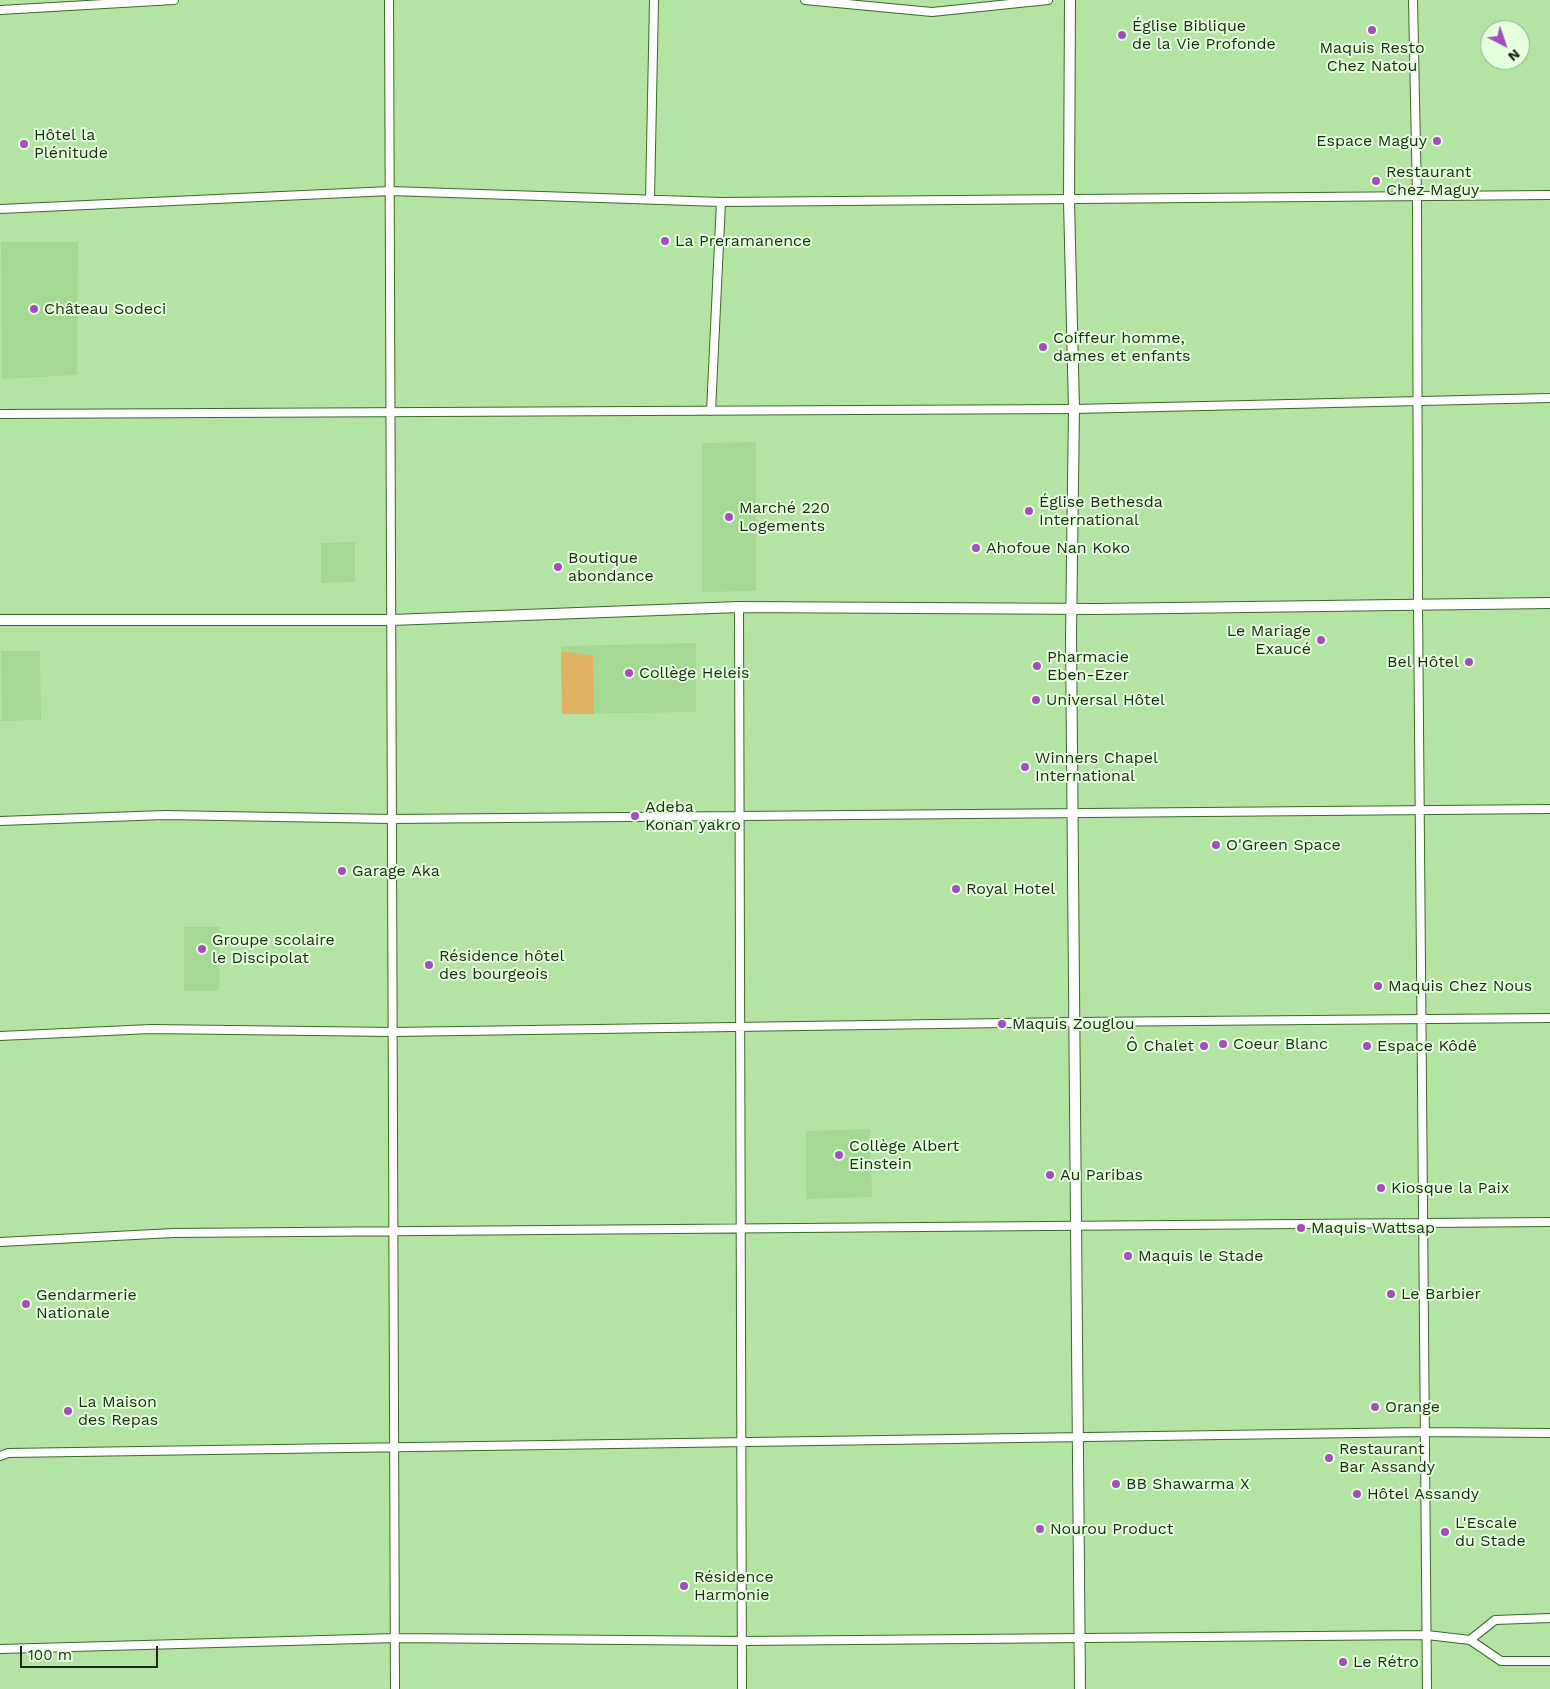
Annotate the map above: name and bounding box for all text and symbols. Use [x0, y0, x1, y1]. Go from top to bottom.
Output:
place label: Église Biblique de la Vie Profonde [1132, 16, 1276, 54]
north arrow [1480, 20, 1530, 70]
marker: Maquis Resto Chez Natou [1366, 24, 1378, 36]
marker: Église Biblique de la Vie Profonde [1116, 29, 1128, 41]
place label: Maquis Resto Chez Natou [1319, 38, 1425, 76]
text: N [1505, 46, 1523, 65]
place label: Hôtel la Plénitude [34, 125, 108, 163]
place label: Espace Maguy [1316, 131, 1427, 151]
marker: Espace Maguy [1431, 135, 1443, 147]
marker: Hôtel la Plénitude [18, 138, 30, 150]
place label: Restaurant Chez Maguy [1386, 162, 1479, 200]
marker: Restaurant Chez Maguy [1370, 175, 1382, 187]
place label: La Preramanence [675, 231, 811, 251]
marker: La Preramanence [659, 235, 671, 247]
place label: Château Sodeci [44, 299, 166, 319]
marker: Château Sodeci [28, 303, 40, 315]
place label: Coiffeur homme, dames et enfants [1053, 328, 1190, 366]
marker: Coiffeur homme, dames et enfants [1037, 341, 1049, 353]
place label: Église Bethesda International [1039, 492, 1163, 530]
place label: Marché 220 Logements [739, 498, 830, 536]
marker: Église Bethesda International [1023, 505, 1035, 517]
marker: Marché 220 Logements [723, 511, 735, 523]
place label: Ahofoue Nan Koko [986, 538, 1130, 558]
marker: Ahofoue Nan Koko [970, 542, 982, 554]
place label: Boutique abondance [568, 548, 654, 586]
marker: Boutique abondance [552, 561, 564, 573]
place label: Le Mariage Exaucé [1227, 621, 1311, 659]
marker: Le Mariage Exaucé [1315, 634, 1327, 646]
place label: Pharmacie Eben-Ezer [1047, 647, 1129, 685]
place label: Bel Hôtel [1387, 652, 1459, 672]
marker: Bel Hôtel [1463, 656, 1475, 668]
marker: Pharmacie Eben-Ezer [1031, 660, 1043, 672]
place label: Collège Heleis [639, 663, 749, 683]
marker: Collège Heleis [623, 667, 635, 679]
place label: Universal Hôtel [1046, 690, 1165, 710]
marker: Universal Hôtel [1030, 694, 1042, 706]
place label: Winners Chapel International [1035, 748, 1158, 786]
marker: Winners Chapel International [1019, 761, 1031, 773]
place label: Adeba Konan yakro [645, 797, 741, 835]
marker: Adeba Konan yakro [629, 810, 641, 822]
place label: O'Green Space [1226, 835, 1341, 855]
marker: O'Green Space [1210, 839, 1222, 851]
place label: Garage Aka [352, 861, 440, 881]
marker: Garage Aka [336, 865, 348, 877]
place label: Royal Hotel [966, 879, 1055, 899]
marker: Royal Hotel [950, 883, 962, 895]
place label: Groupe scolaire le Discipolat [212, 930, 335, 968]
marker: Groupe scolaire le Discipolat [196, 943, 208, 955]
place label: Résidence hôtel des bourgeois [439, 946, 564, 984]
marker: Résidence hôtel des bourgeois [423, 959, 435, 971]
place label: Maquis Chez Nous [1388, 976, 1532, 996]
marker: Maquis Chez Nous [1372, 980, 1384, 992]
place label: Maquis Zouglou [1012, 1014, 1135, 1034]
marker: Maquis Zouglou [996, 1018, 1008, 1030]
place label: Coeur Blanc [1233, 1034, 1328, 1054]
place label: Ô Chalet [1126, 1036, 1194, 1056]
place label: Espace Kôdê [1377, 1036, 1477, 1056]
marker: Coeur Blanc [1217, 1038, 1229, 1050]
marker: Ô Chalet [1198, 1040, 1210, 1052]
marker: Espace Kôdê [1361, 1040, 1373, 1052]
place label: Collège Albert Einstein [849, 1136, 959, 1174]
marker: Collège Albert Einstein [833, 1149, 845, 1161]
place label: Au Paribas [1060, 1165, 1143, 1185]
marker: Au Paribas [1044, 1169, 1056, 1181]
place label: Kiosque la Paix [1391, 1178, 1509, 1198]
marker: Kiosque la Paix [1375, 1182, 1387, 1194]
place label: Maquis Wattsap [1311, 1218, 1435, 1238]
marker: Maquis Wattsap [1295, 1222, 1307, 1234]
place label: Maquis le Stade [1138, 1246, 1264, 1266]
marker: Maquis le Stade [1122, 1250, 1134, 1262]
place label: Le Barbier [1401, 1284, 1481, 1304]
place label: Gendarmerie Nationale [36, 1285, 137, 1323]
marker: Le Barbier [1385, 1288, 1397, 1300]
marker: Gendarmerie Nationale [20, 1298, 32, 1310]
place label: La Maison des Repas [78, 1392, 158, 1430]
place label: Orange [1385, 1397, 1440, 1417]
marker: Orange [1369, 1401, 1381, 1413]
marker: La Maison des Repas [62, 1405, 74, 1417]
place label: Restaurant Bar Assandy [1339, 1439, 1435, 1477]
marker: Restaurant Bar Assandy [1323, 1452, 1335, 1464]
place label: BB Shawarma X [1126, 1474, 1250, 1494]
marker: BB Shawarma X [1110, 1478, 1122, 1490]
place label: Hôtel Assandy [1367, 1484, 1479, 1504]
marker: Hôtel Assandy [1351, 1488, 1363, 1500]
place label: L'Escale du Stade [1455, 1513, 1526, 1551]
place label: Nourou Product [1050, 1519, 1173, 1539]
marker: Nourou Product [1034, 1523, 1046, 1535]
marker: L'Escale du Stade [1439, 1526, 1451, 1538]
place label: Résidence Harmonie [694, 1567, 774, 1605]
marker: Résidence Harmonie [678, 1580, 690, 1592]
scale bar [22, 1636, 160, 1668]
text: 100 m [28, 1646, 72, 1664]
place label: Le Rétro [1353, 1652, 1419, 1672]
marker: Le Rétro [1337, 1656, 1349, 1668]

